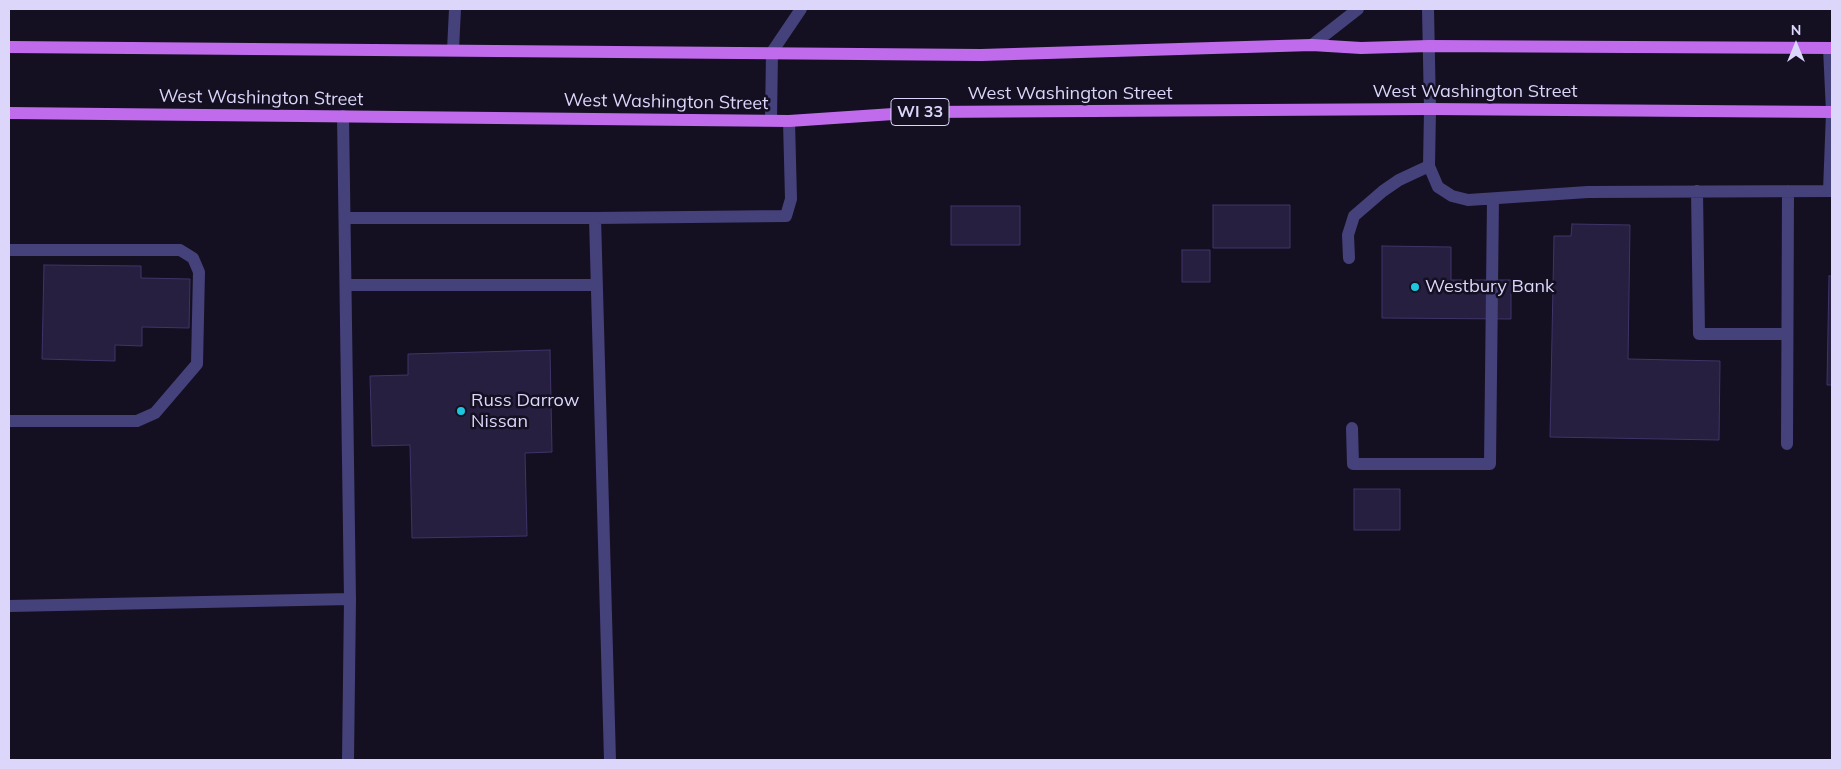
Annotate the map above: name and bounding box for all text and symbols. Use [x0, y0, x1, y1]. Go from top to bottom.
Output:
north arrow [1771, 20, 1821, 70]
text: N [1791, 21, 1801, 39]
street label: West Washington Street [1372, 81, 1578, 103]
street label: West Washington Street [967, 83, 1173, 105]
street label: West Washington Street [158, 85, 364, 111]
street label: West Washington Street [563, 89, 769, 115]
road number: WI 33 [891, 98, 949, 125]
place label: Westbury Bank [1425, 276, 1554, 298]
marker: Westbury Bank [1409, 281, 1421, 293]
place label: Russ Darrow Nissan [471, 390, 579, 432]
marker: Russ Darrow Nissan [455, 405, 467, 417]

